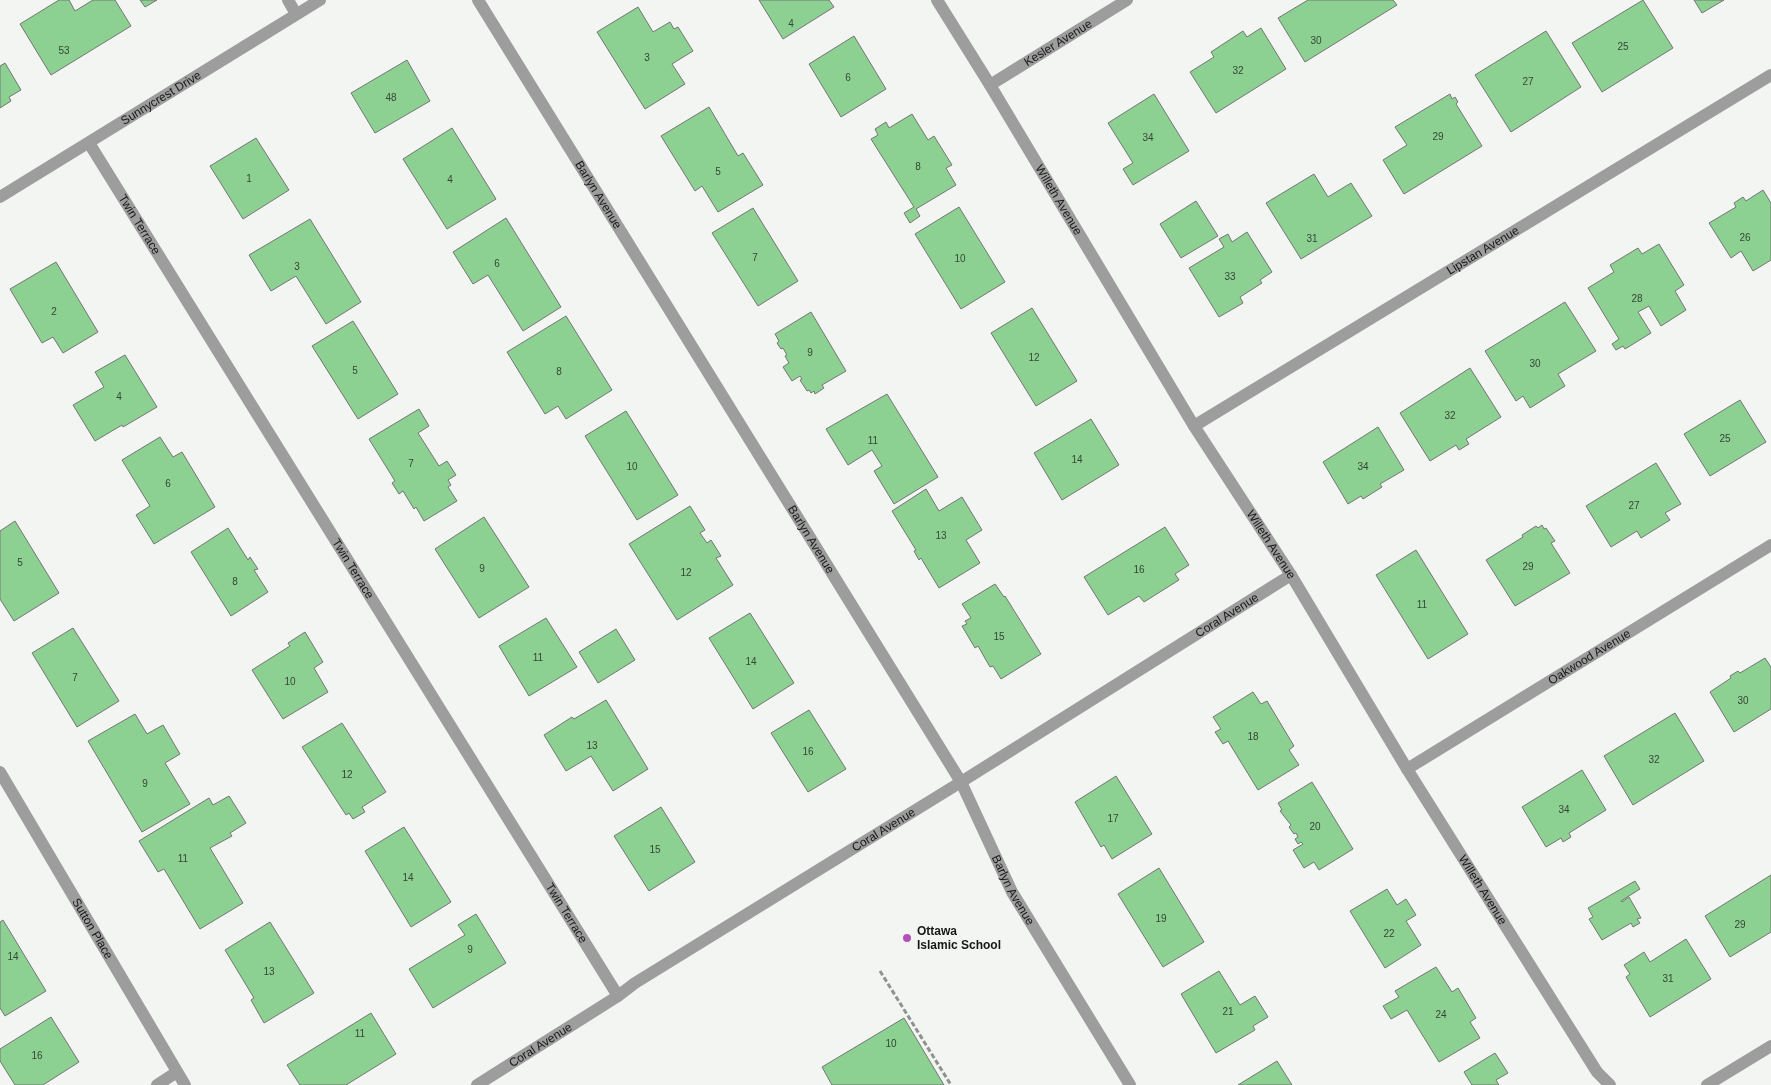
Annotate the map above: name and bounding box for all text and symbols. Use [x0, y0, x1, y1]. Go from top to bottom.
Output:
street label: Kesler Avenue [1021, 16, 1095, 69]
house number: 4 [788, 18, 794, 29]
house number: 30 [1310, 35, 1322, 46]
house number: 25 [1617, 41, 1629, 52]
house number: 53 [58, 45, 70, 56]
house number: 3 [644, 52, 650, 63]
house number: 32 [1232, 65, 1244, 76]
street label: Sunnycrest Drive [118, 68, 204, 128]
house number: 6 [845, 72, 851, 83]
house number: 27 [1522, 76, 1534, 87]
house number: 48 [385, 92, 397, 103]
house number: 29 [1432, 131, 1444, 142]
house number: 34 [1142, 132, 1154, 143]
street label: Barlyn Avenue [572, 158, 625, 232]
house number: 8 [915, 161, 921, 172]
street label: Willeth Avenue [1032, 162, 1085, 238]
house number: 5 [715, 166, 721, 177]
house number: 1 [246, 173, 252, 184]
house number: 4 [447, 174, 453, 185]
street label: Twin Terrace [116, 192, 164, 257]
street label: Lipstan Avenue [1444, 223, 1522, 278]
house number: 26 [1739, 232, 1751, 243]
house number: 31 [1306, 233, 1318, 244]
house number: 7 [752, 252, 758, 263]
house number: 10 [954, 253, 966, 264]
house number: 6 [494, 258, 500, 269]
house number: 3 [294, 261, 300, 272]
house number: 33 [1224, 271, 1236, 282]
house number: 28 [1631, 293, 1643, 304]
house number: 2 [51, 306, 57, 317]
house number: 9 [807, 347, 813, 358]
house number: 12 [1028, 352, 1040, 363]
house number: 30 [1529, 358, 1541, 369]
house number: 5 [352, 365, 358, 376]
house number: 8 [556, 366, 562, 377]
house number: 4 [116, 391, 122, 402]
house number: 32 [1444, 410, 1456, 421]
house number: 25 [1719, 433, 1731, 444]
house number: 11 [868, 435, 879, 446]
house number: 14 [1071, 454, 1083, 465]
house number: 7 [408, 458, 414, 469]
house number: 10 [626, 461, 638, 472]
house number: 34 [1357, 461, 1369, 472]
house number: 6 [165, 478, 171, 489]
house number: 27 [1628, 500, 1640, 511]
street label: Barlyn Avenue [785, 503, 838, 576]
street label: Willeth Avenue [1244, 508, 1299, 582]
house number: 13 [935, 530, 947, 541]
street label: Twin Terrace [329, 536, 377, 602]
house number: 5 [17, 557, 23, 568]
house number: 29 [1522, 561, 1534, 572]
house number: 9 [479, 563, 485, 574]
house number: 16 [1133, 564, 1145, 575]
house number: 12 [680, 567, 692, 578]
house number: 8 [232, 576, 238, 587]
street label: Coral Avenue [1193, 590, 1261, 640]
house number: 11 [1417, 599, 1428, 610]
street label: Oakwood Avenue [1546, 626, 1633, 687]
house number: 15 [993, 631, 1005, 642]
house number: 11 [533, 652, 544, 663]
house number: 14 [745, 656, 757, 667]
house number: 7 [72, 672, 78, 683]
house number: 10 [284, 676, 296, 687]
house number: 30 [1737, 695, 1749, 706]
house number: 18 [1247, 731, 1259, 742]
house number: 13 [586, 740, 598, 751]
house number: 16 [802, 746, 814, 757]
house number: 32 [1648, 754, 1660, 765]
house number: 12 [341, 769, 353, 780]
house number: 9 [142, 778, 148, 789]
house number: 34 [1558, 804, 1570, 815]
street label: Coral Avenue [849, 805, 918, 855]
house number: 17 [1107, 813, 1119, 824]
house number: 20 [1309, 821, 1321, 832]
house number: 15 [649, 844, 661, 855]
house number: 11 [178, 853, 189, 864]
street label: Barlyn Avenue [989, 853, 1038, 928]
street label: Willeth Avenue [1456, 853, 1510, 927]
house number: 14 [402, 872, 414, 883]
street label: Twin Terrace [543, 880, 591, 946]
street label: Sutton Place [69, 896, 116, 962]
house number: 19 [1155, 913, 1167, 924]
house number: 29 [1734, 919, 1746, 930]
place label: Ottawa Islamic School [917, 924, 1001, 952]
house number: 22 [1383, 928, 1395, 939]
marker: Ottawa Islamic School [901, 932, 913, 944]
house number: 9 [467, 944, 473, 955]
house number: 14 [7, 951, 19, 962]
house number: 13 [263, 966, 275, 977]
house number: 31 [1662, 973, 1674, 984]
house number: 21 [1222, 1006, 1234, 1017]
house number: 24 [1435, 1009, 1447, 1020]
street label: Coral Avenue [506, 1020, 575, 1070]
house number: 11 [355, 1028, 366, 1039]
house number: 10 [885, 1038, 897, 1049]
house number: 16 [31, 1050, 43, 1061]

